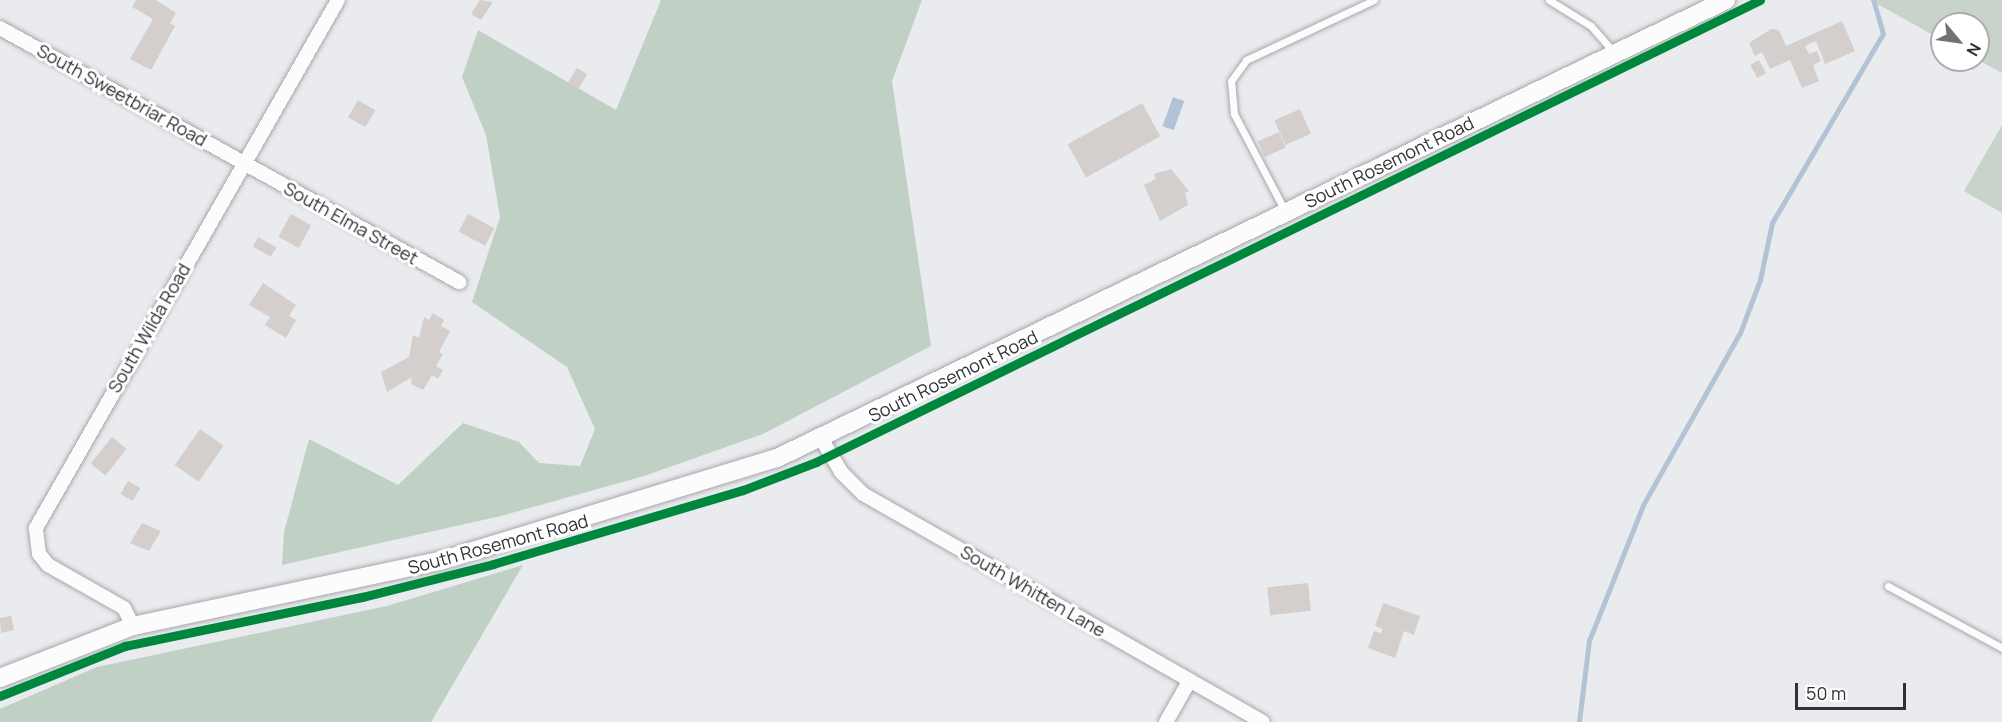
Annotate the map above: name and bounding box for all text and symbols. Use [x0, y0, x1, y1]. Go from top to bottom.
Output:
north arrow [1930, 12, 1990, 72]
street label: South Sweetbriar Road [33, 39, 211, 151]
text: N [1962, 39, 1986, 60]
street label: South Rosemont Road [1301, 112, 1477, 212]
street label: South Elma Street [280, 177, 422, 269]
street label: South Wilda Road [103, 259, 195, 397]
street label: South Rosemont Road [865, 326, 1041, 426]
street label: South Rosemont Road [406, 510, 590, 578]
street label: South Whitten Lane [957, 541, 1109, 641]
scale bar [1798, 671, 1909, 709]
text: 50 m [1806, 681, 1846, 705]

